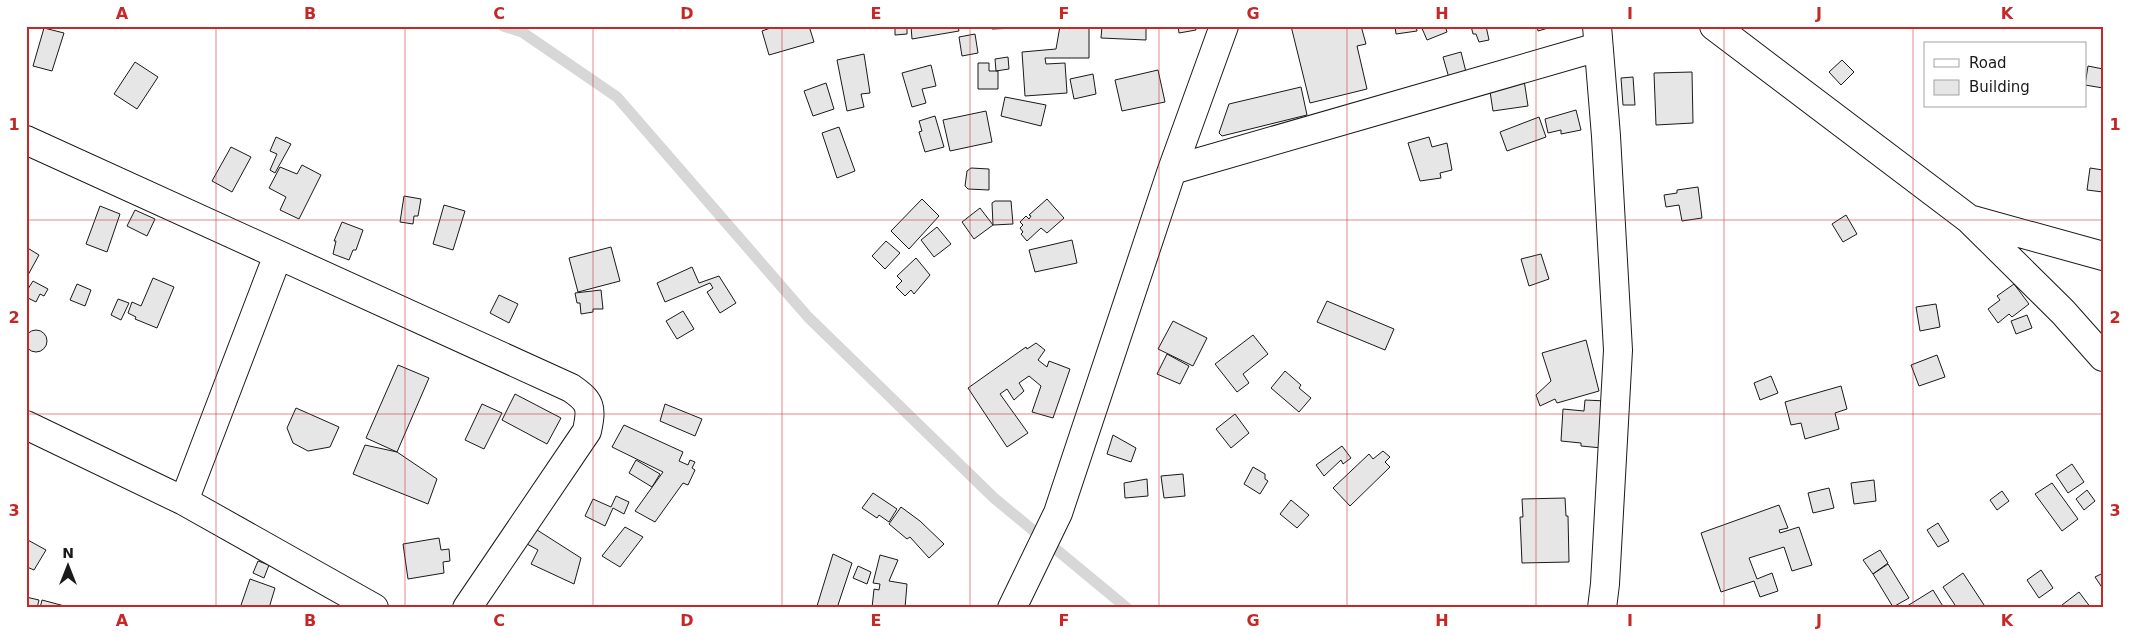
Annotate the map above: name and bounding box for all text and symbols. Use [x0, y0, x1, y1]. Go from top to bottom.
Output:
text: A [116, 4, 129, 23]
text: B [304, 4, 316, 23]
text: C [493, 4, 505, 23]
text: D [680, 4, 694, 23]
text: E [871, 4, 881, 23]
text: F [1059, 4, 1069, 23]
text: G [1246, 4, 1260, 23]
text: H [1435, 4, 1449, 23]
text: I [1627, 4, 1633, 23]
text: J [1815, 4, 1822, 23]
text: K [2001, 4, 2014, 23]
legend [1924, 42, 2086, 108]
text: Road [1969, 54, 2007, 72]
text: Building [1969, 78, 2030, 96]
text: 1 [8, 115, 20, 134]
text: 1 [2109, 115, 2121, 134]
text: 2 [8, 308, 20, 327]
text: 2 [2109, 308, 2121, 327]
text: 3 [8, 501, 20, 520]
text: 3 [2109, 501, 2121, 520]
north arrow [42, 542, 92, 592]
text: N [62, 545, 74, 561]
text: A [116, 611, 129, 630]
text: B [304, 611, 316, 630]
text: C [493, 611, 505, 630]
text: D [680, 611, 694, 630]
text: E [871, 611, 881, 630]
text: F [1059, 611, 1069, 630]
text: G [1246, 611, 1260, 630]
text: H [1435, 611, 1449, 630]
text: I [1627, 611, 1633, 630]
text: J [1815, 611, 1822, 630]
text: K [2001, 611, 2014, 630]

